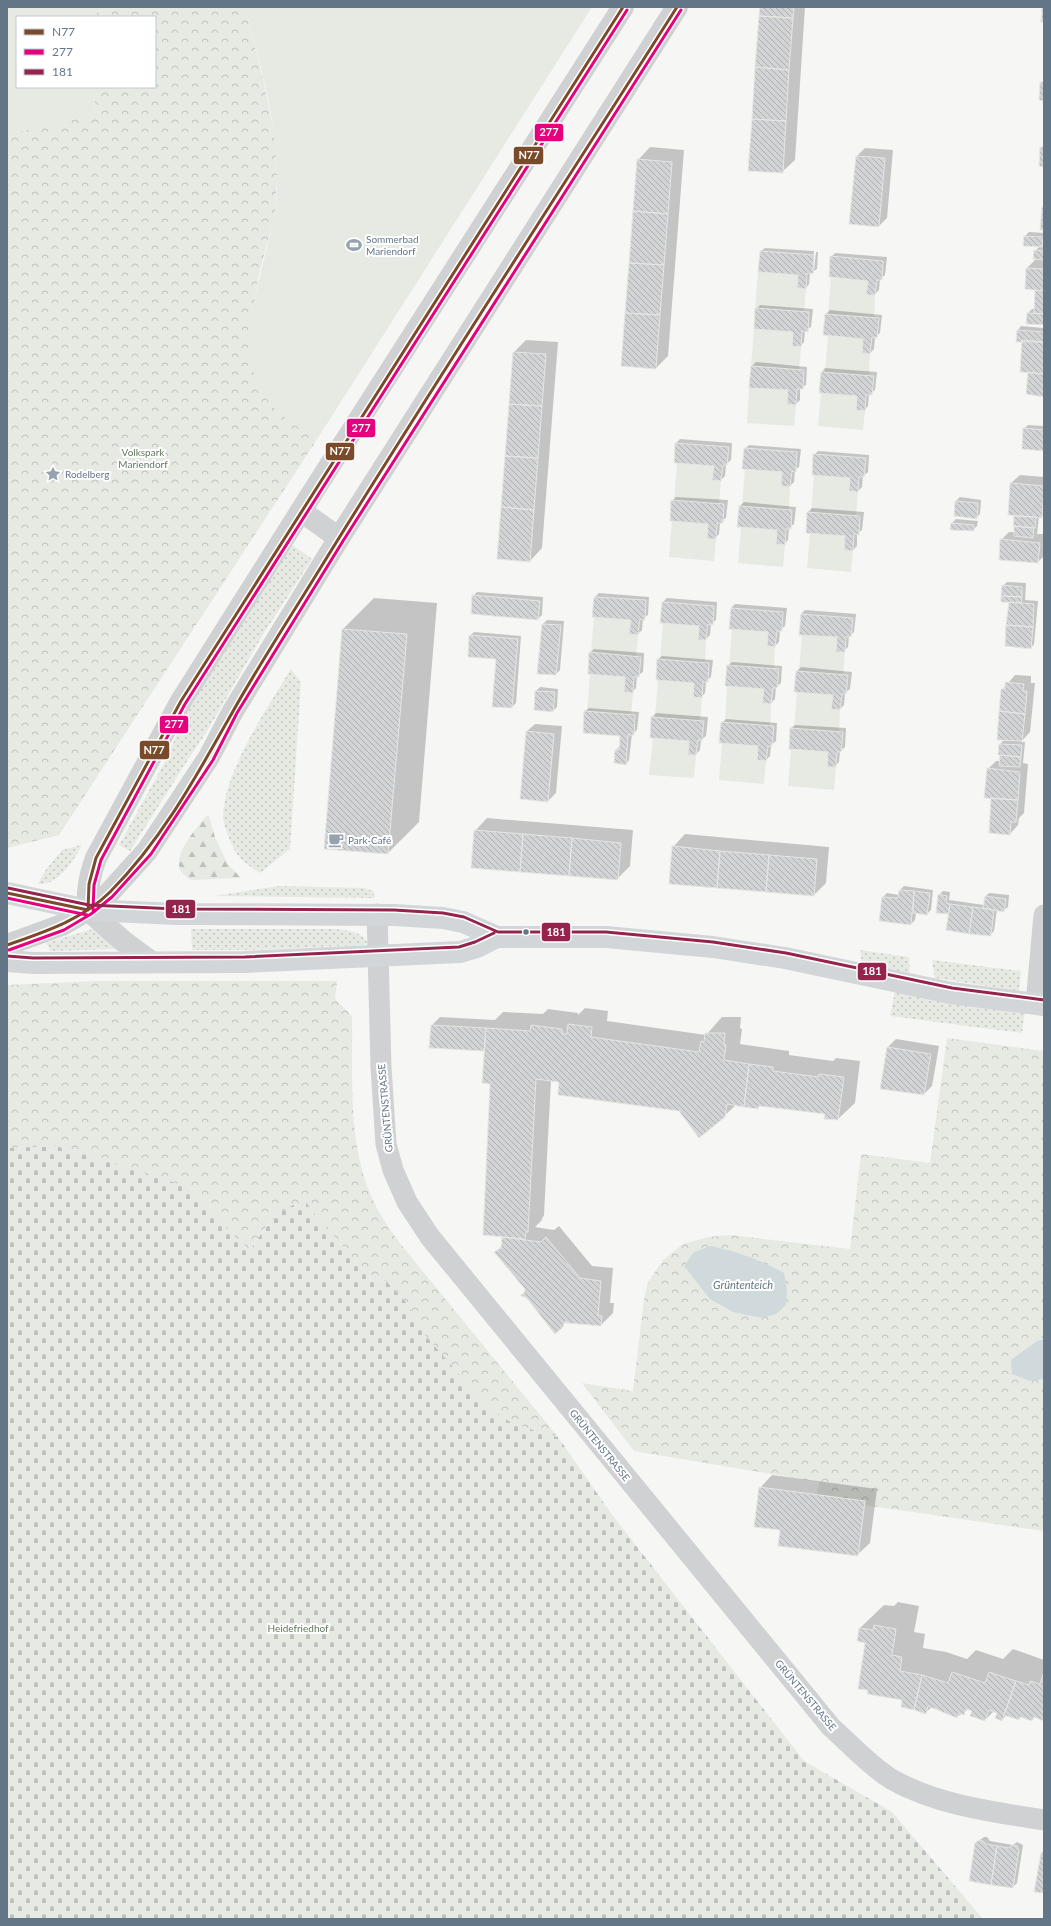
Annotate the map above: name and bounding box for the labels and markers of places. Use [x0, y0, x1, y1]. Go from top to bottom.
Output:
place label: Sommerbad Mariendorf [366, 233, 419, 257]
sports icon: Sommerbad Mariendorf [345, 236, 363, 254]
place icon: Rodelberg [44, 465, 62, 483]
place label: Rodelberg [65, 468, 109, 480]
cafe icon: Park-Café [327, 831, 345, 849]
place label: Park-Café [348, 834, 391, 846]
unlabelled marker [521, 927, 531, 937]

